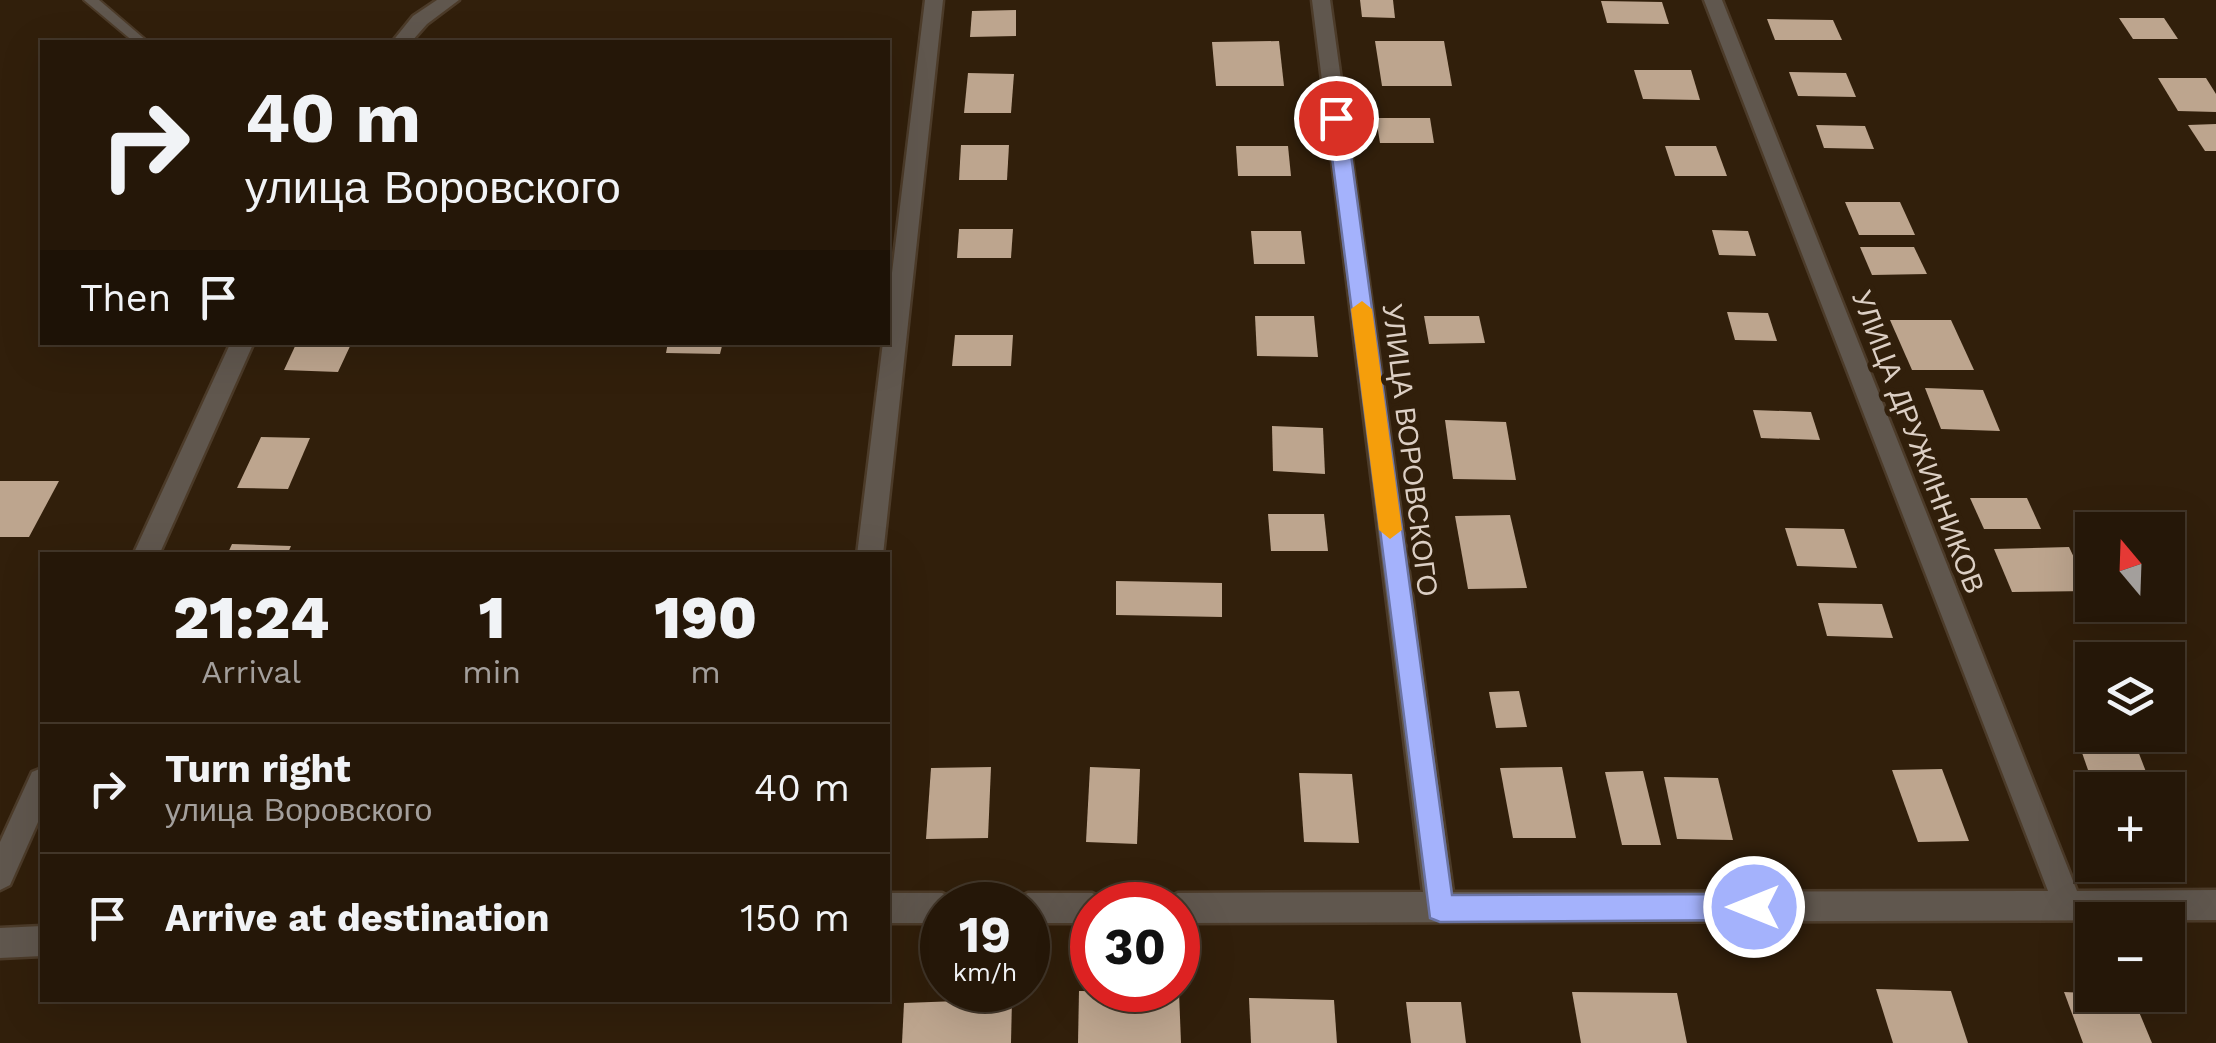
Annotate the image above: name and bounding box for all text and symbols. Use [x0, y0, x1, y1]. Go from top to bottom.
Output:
pin [1294, 76, 1379, 161]
text: 40 m [245, 77, 421, 159]
icon: right [80, 80, 210, 210]
icon: arrive [1309, 91, 1364, 146]
text: улица Воровского [245, 161, 621, 214]
icon: arrive [191, 270, 246, 325]
text: Then [80, 276, 171, 320]
street label: УЛИЦА ДРУЖИННИКОВ [1845, 286, 1991, 598]
street label: УЛИЦА ВОРОВСКОГО [1376, 302, 1444, 598]
north arrow [2075, 512, 2185, 622]
map controls [2075, 512, 2185, 1012]
text: 21:24 [173, 582, 329, 653]
text: 1 [478, 582, 505, 653]
text: 190 [654, 582, 757, 653]
button: layers [2075, 642, 2185, 752]
text: Arrival [201, 653, 301, 691]
text: min [462, 653, 521, 691]
text: m [690, 653, 721, 691]
text: Turn right [165, 747, 351, 791]
icon: right [80, 761, 135, 816]
text: 40 m [754, 766, 850, 810]
button: + [2075, 772, 2185, 882]
text: улица Воровского [165, 791, 432, 829]
position arrow [1702, 855, 1806, 959]
speed limit sign: 30 [1070, 882, 1200, 1012]
icon: arrive [80, 891, 135, 946]
text: Arrive at destination [165, 896, 550, 940]
text: 150 m [740, 896, 850, 940]
button: − [2075, 902, 2185, 1012]
text: 19 [959, 905, 1011, 964]
text: km/h [953, 958, 1017, 987]

